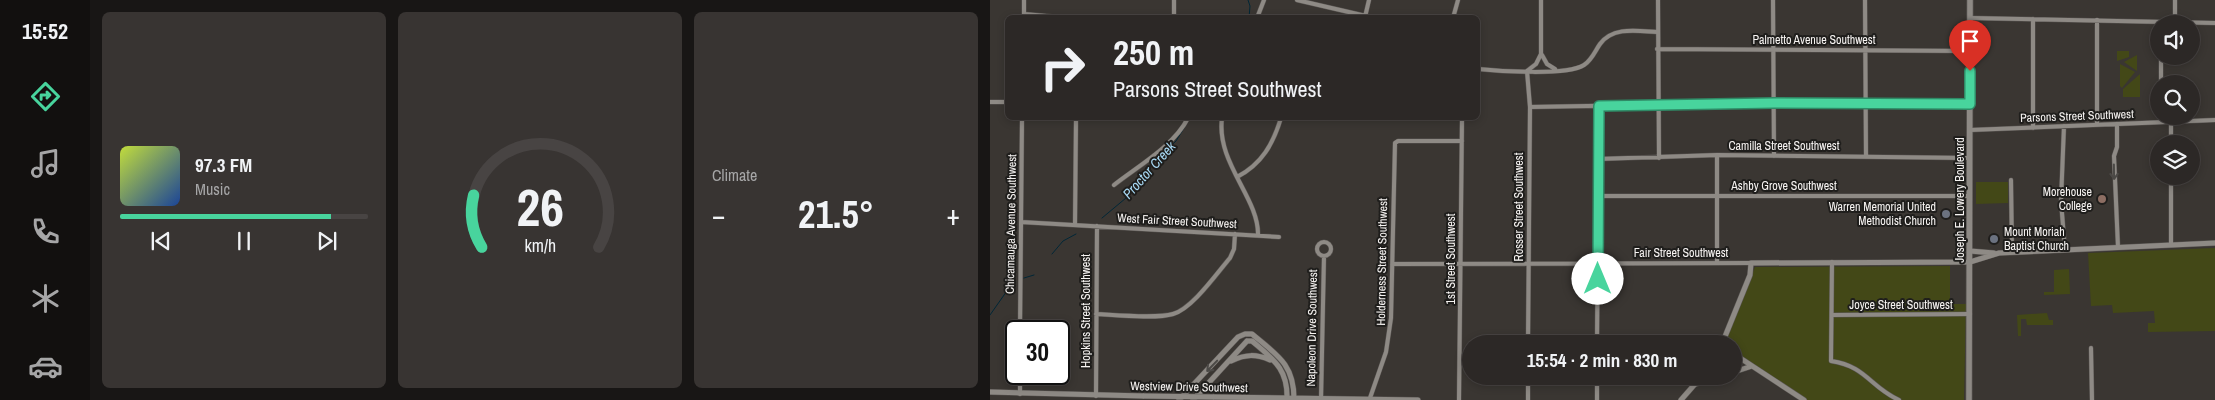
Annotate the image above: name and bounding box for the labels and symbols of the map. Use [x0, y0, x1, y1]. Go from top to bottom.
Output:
pin [1949, 20, 1991, 71]
street label: Palmetto Avenue Southwest [1753, 32, 1876, 48]
street label: Parsons Street Southwest [2020, 106, 2134, 126]
water label: Proctor Creek [1119, 137, 1180, 202]
street label: Joseph E. Lowery Boulevard [1952, 137, 1968, 263]
street label: Camilla Street Southwest [1728, 138, 1840, 154]
street label: Rosser Street Southwest [1511, 152, 1527, 261]
street label: Chicamauga Avenue Southwest [1002, 154, 1020, 294]
one-way arrow [2110, 164, 2119, 180]
street label: Ashby Grove Southwest [1730, 178, 1837, 194]
place label: Morehouse College [2043, 184, 2092, 214]
marker: Morehouse College [2096, 193, 2108, 205]
street label: Holderness Street Southwest [1373, 198, 1391, 326]
place label: Warren Memorial United Methodist Church [1829, 199, 1936, 229]
marker: Warren Memorial United Methodist Church [1940, 208, 1952, 220]
street label: West Fair Street Southwest [1117, 210, 1237, 232]
street label: 1st Street Southwest [1443, 213, 1459, 304]
place label: Mount Moriah Baptist Church [2004, 224, 2069, 254]
marker: Mount Moriah Baptist Church [1988, 233, 2000, 245]
street label: Fair Street Southwest [1634, 245, 1729, 261]
position arrow [1571, 252, 1623, 304]
street label: Hopkins Street Southwest [1078, 254, 1094, 368]
street label: Napoleon Drive Southwest [1303, 269, 1321, 387]
street label: Joyce Street Southwest [1849, 297, 1953, 313]
speed limit sign: 30 [1005, 320, 1070, 385]
one-way arrow [1206, 359, 1218, 371]
street label: Westview Drive Southwest [1130, 378, 1248, 396]

